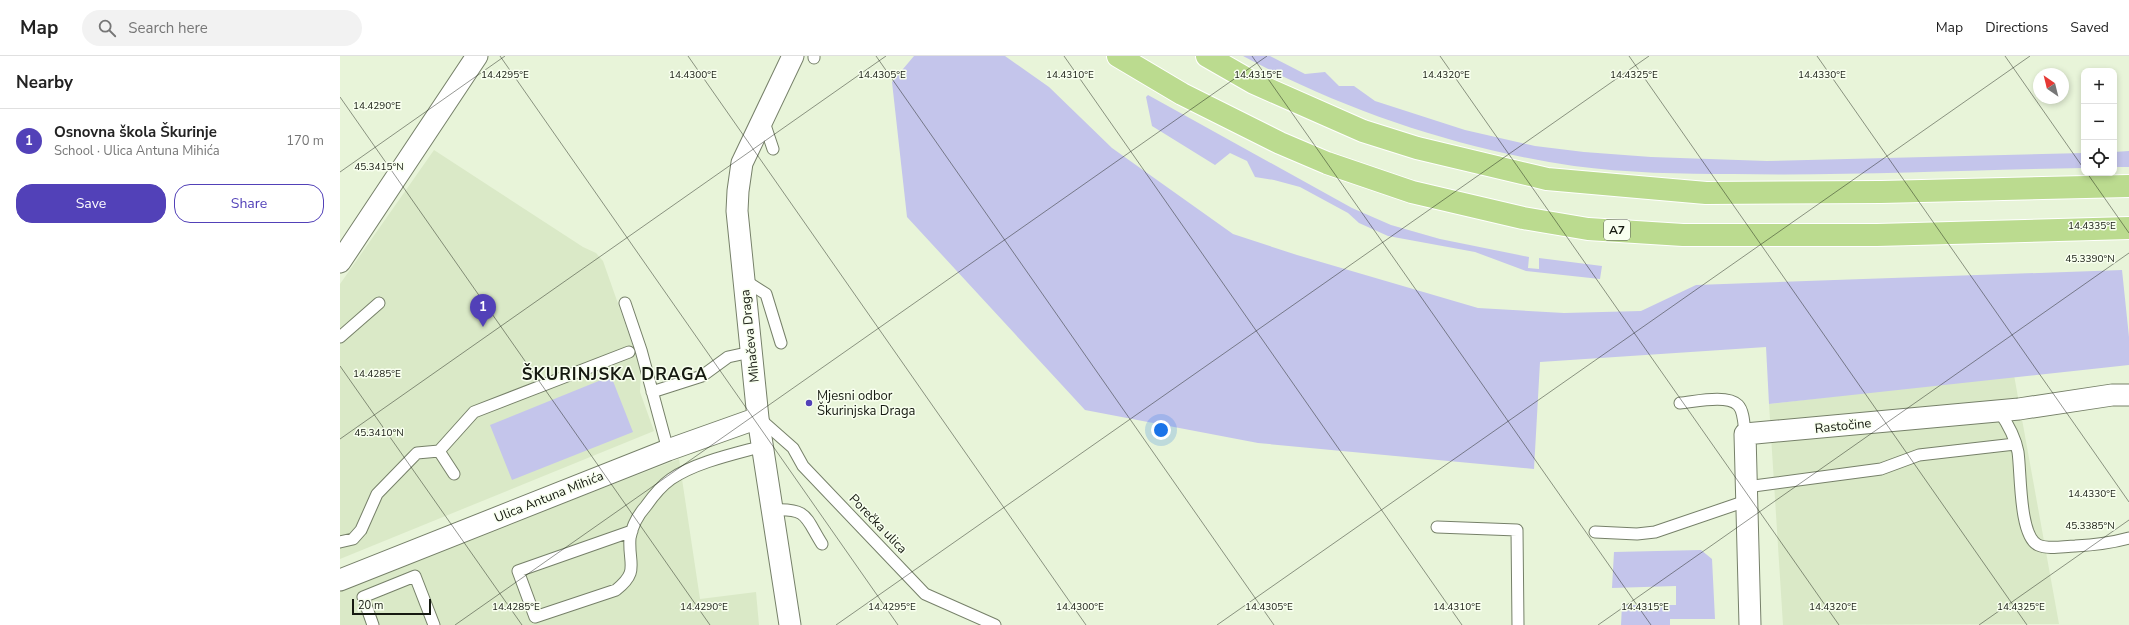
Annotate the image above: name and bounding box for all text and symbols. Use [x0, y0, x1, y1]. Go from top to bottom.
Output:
search box [82, 10, 362, 46]
text: Map [20, 15, 58, 41]
icon: search [96, 17, 118, 39]
text: Search here [128, 18, 208, 38]
text: Map [1936, 18, 1963, 37]
text: Directions [1985, 18, 2048, 37]
text: Saved [2070, 18, 2109, 37]
text: 14.4295°E [481, 68, 529, 82]
text: 14.4300°E [669, 68, 717, 82]
text: 14.4305°E [858, 68, 906, 82]
text: 14.4310°E [1046, 68, 1094, 82]
text: 14.4315°E [1234, 68, 1282, 82]
text: 14.4320°E [1422, 68, 1470, 82]
text: 14.4325°E [1610, 68, 1658, 82]
text: 14.4330°E [1798, 68, 1846, 82]
north arrow [2033, 68, 2069, 104]
map controls [2081, 68, 2117, 176]
button: + [2081, 68, 2117, 104]
text: Nearby [16, 71, 73, 94]
text: 14.4290°E [353, 99, 401, 113]
button: − [2081, 104, 2117, 140]
text: Osnovna škola Škurinje [54, 122, 217, 142]
text: 1 [25, 132, 33, 150]
text: 170 m [286, 132, 324, 150]
button: locate [2081, 140, 2117, 176]
text: School · Ulica Antuna Mihića [54, 142, 220, 160]
text: 45.3415°N [354, 160, 404, 174]
button: Save [16, 184, 166, 223]
button: Share [174, 184, 324, 223]
text: 14.4335°E [2068, 219, 2116, 233]
road number: A7 [1604, 220, 1630, 240]
text: 45.3390°N [2065, 252, 2115, 266]
street label: Mihačeva Draga [736, 289, 764, 383]
pin: 1 [470, 294, 496, 327]
district label: ŠKURINJSKA DRAGA [522, 363, 708, 386]
text: 14.4285°E [353, 367, 401, 381]
place label: Mjesni odbor Škurinjska Draga [817, 387, 915, 420]
marker: Mjesni odbor Škurinjska Draga [804, 398, 814, 408]
street label: Rastočine [1814, 414, 1872, 438]
your location [1151, 420, 1171, 440]
text: 45.3410°N [354, 426, 404, 440]
street label: Ulica Antuna Mihića [492, 467, 606, 527]
text: 14.4330°E [2068, 487, 2116, 501]
street label: Porečka ulica [845, 490, 911, 558]
text: 45.3385°N [2065, 519, 2115, 533]
scale bar [352, 597, 431, 616]
text: 20 m [358, 598, 383, 613]
text: 14.4285°E [492, 600, 540, 614]
text: 14.4290°E [680, 600, 728, 614]
text: 14.4295°E [868, 600, 916, 614]
text: 14.4300°E [1056, 600, 1104, 614]
text: 14.4305°E [1245, 600, 1293, 614]
text: 14.4310°E [1433, 600, 1481, 614]
text: 14.4315°E [1621, 600, 1669, 614]
text: 14.4320°E [1809, 600, 1857, 614]
text: 14.4325°E [1997, 600, 2045, 614]

